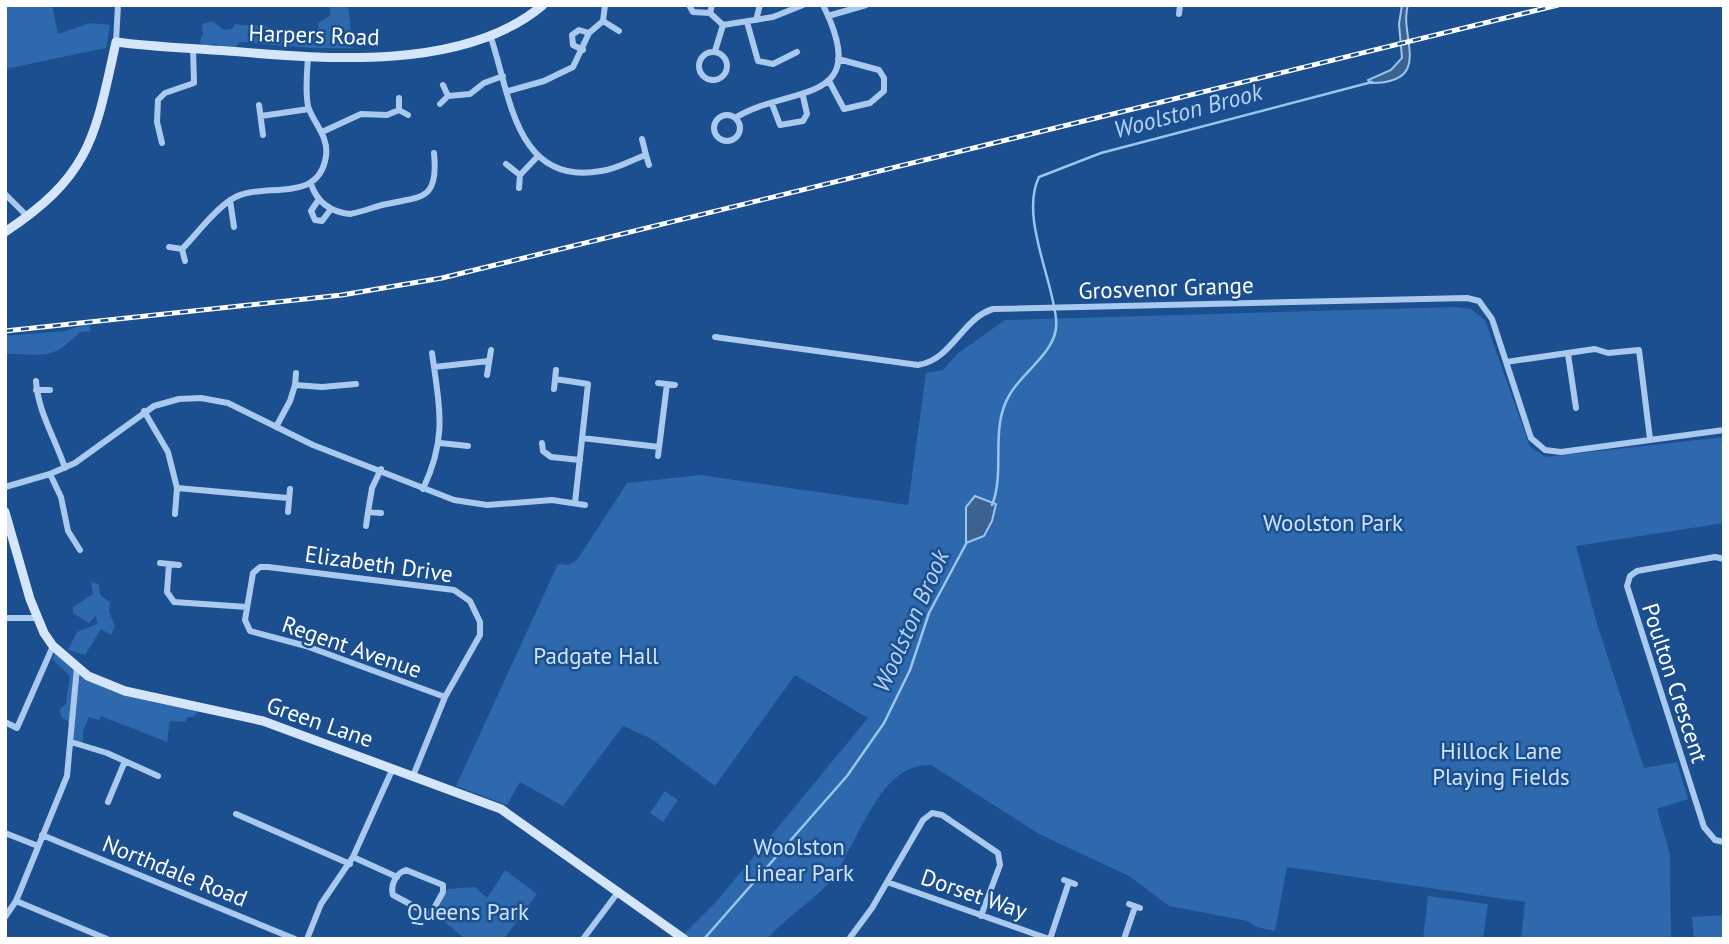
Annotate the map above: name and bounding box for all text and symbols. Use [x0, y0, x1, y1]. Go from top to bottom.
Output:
street label: Harpers Road [248, 18, 380, 51]
water label: Woolston Brook [1110, 76, 1267, 145]
street label: Grosvenor Grange [1078, 270, 1254, 305]
park label: Woolston Park [1263, 508, 1403, 537]
street label: Elizabeth Drive [303, 539, 455, 588]
water label: Woolston Brook [865, 544, 956, 697]
street label: Poulton Crescent [1636, 599, 1715, 766]
street label: Regent Avenue [279, 609, 426, 684]
park label: Padgate Hall [533, 641, 659, 670]
street label: Green Lane [263, 690, 377, 753]
park label: Hillock Lane Playing Fields [1432, 736, 1570, 791]
street label: Northdale Road [98, 828, 252, 913]
park label: Woolston Linear Park [744, 832, 854, 887]
street label: Dorset Way [917, 862, 1031, 925]
park label: Queens Park [407, 897, 529, 926]

